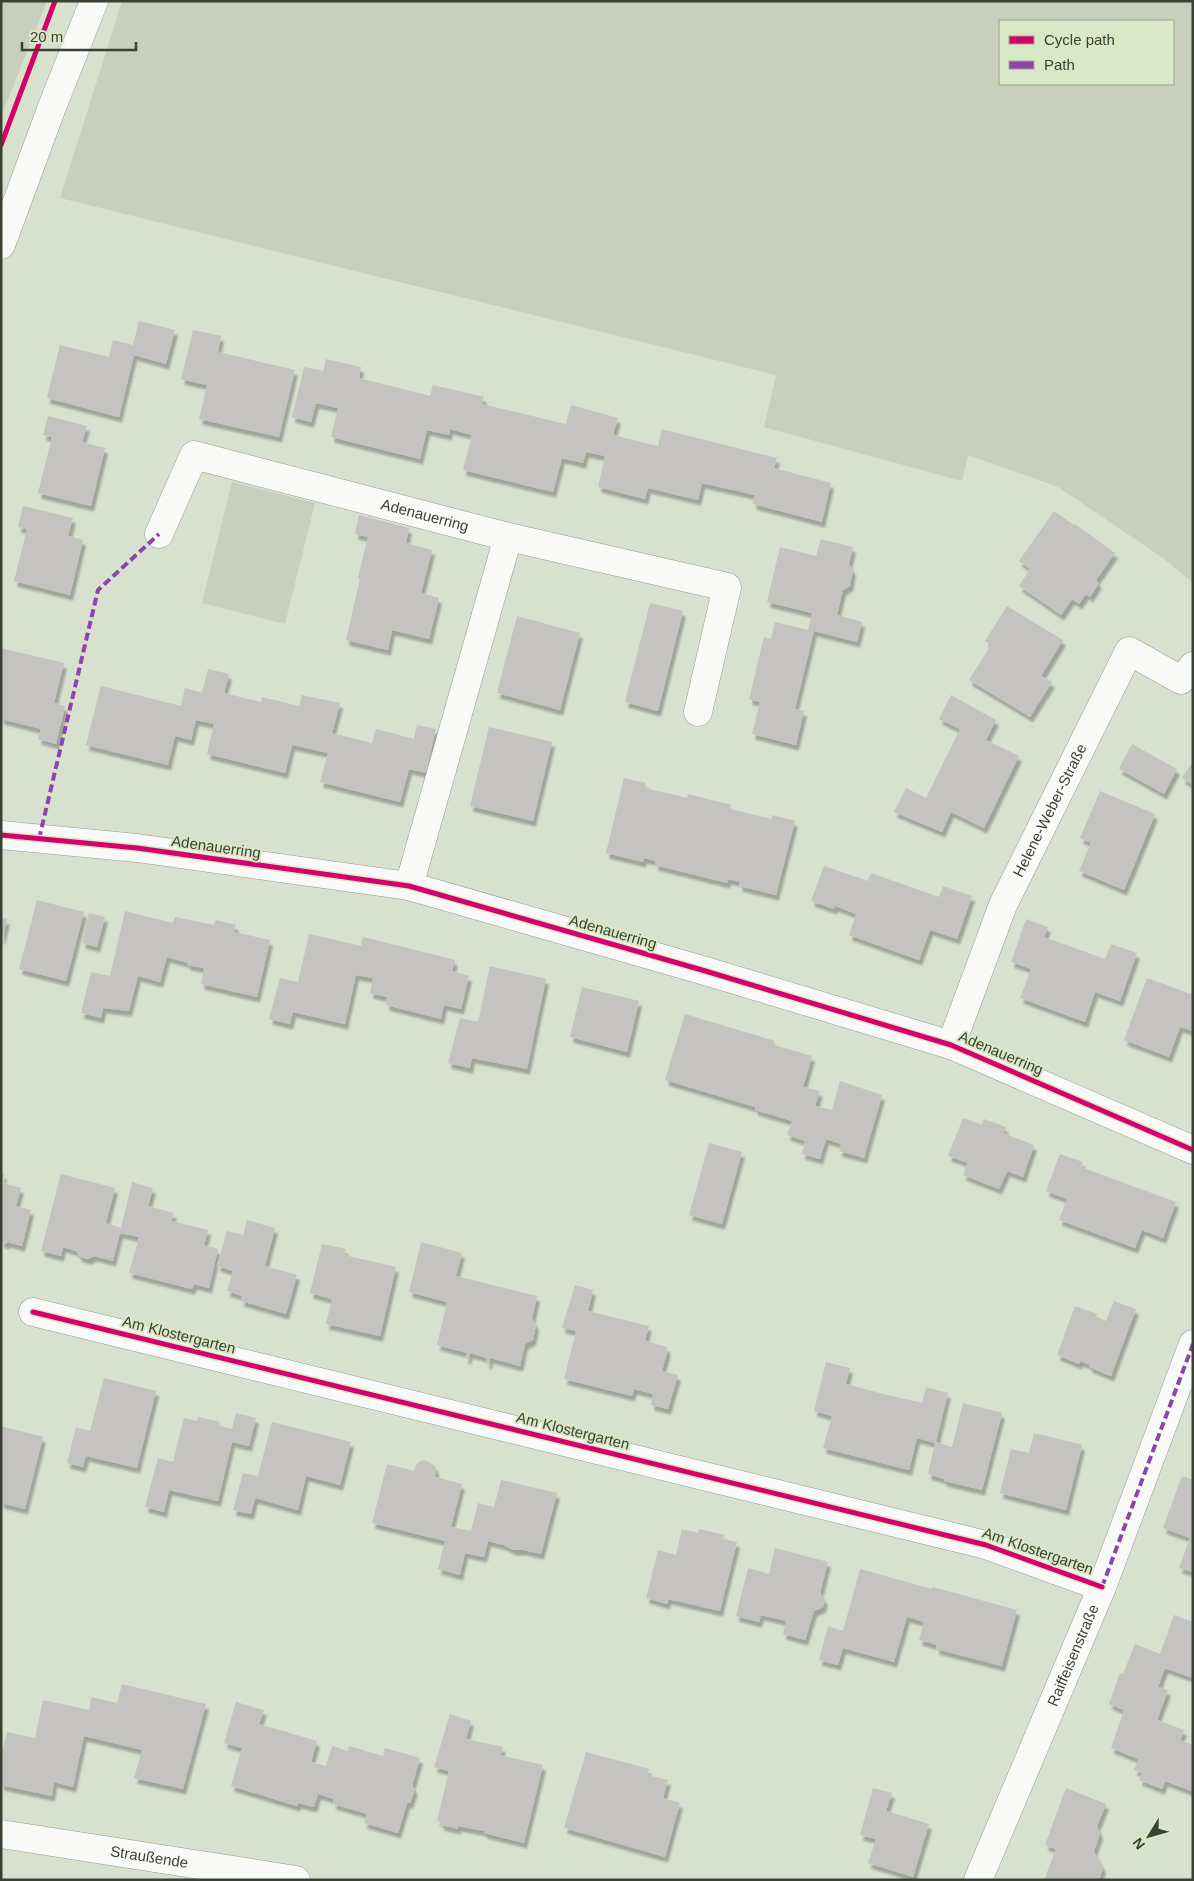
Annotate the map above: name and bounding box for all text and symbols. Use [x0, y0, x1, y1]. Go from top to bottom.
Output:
scale bar [22, 20, 136, 52]
legend [999, 20, 1174, 85]
text: 20 m [30, 28, 63, 45]
text: Cycle path [1044, 31, 1115, 48]
text: Path [1044, 56, 1075, 73]
street label: Adenauerring [379, 495, 471, 534]
street label: Helene-Weber-Straße [1009, 741, 1090, 880]
street label: Adenauerring [170, 832, 262, 861]
street label: Adenauerring [568, 911, 659, 952]
street label: Adenauerring [956, 1027, 1046, 1078]
street label: Am Klostergarten [121, 1312, 237, 1357]
street label: Am Klostergarten [515, 1408, 631, 1453]
street label: Am Klostergarten [981, 1524, 1096, 1577]
street label: Raiffeisenstraße [1044, 1602, 1102, 1709]
north arrow [1124, 1811, 1174, 1861]
text: N [1129, 1835, 1148, 1853]
street label: Straußende [109, 1842, 189, 1871]

